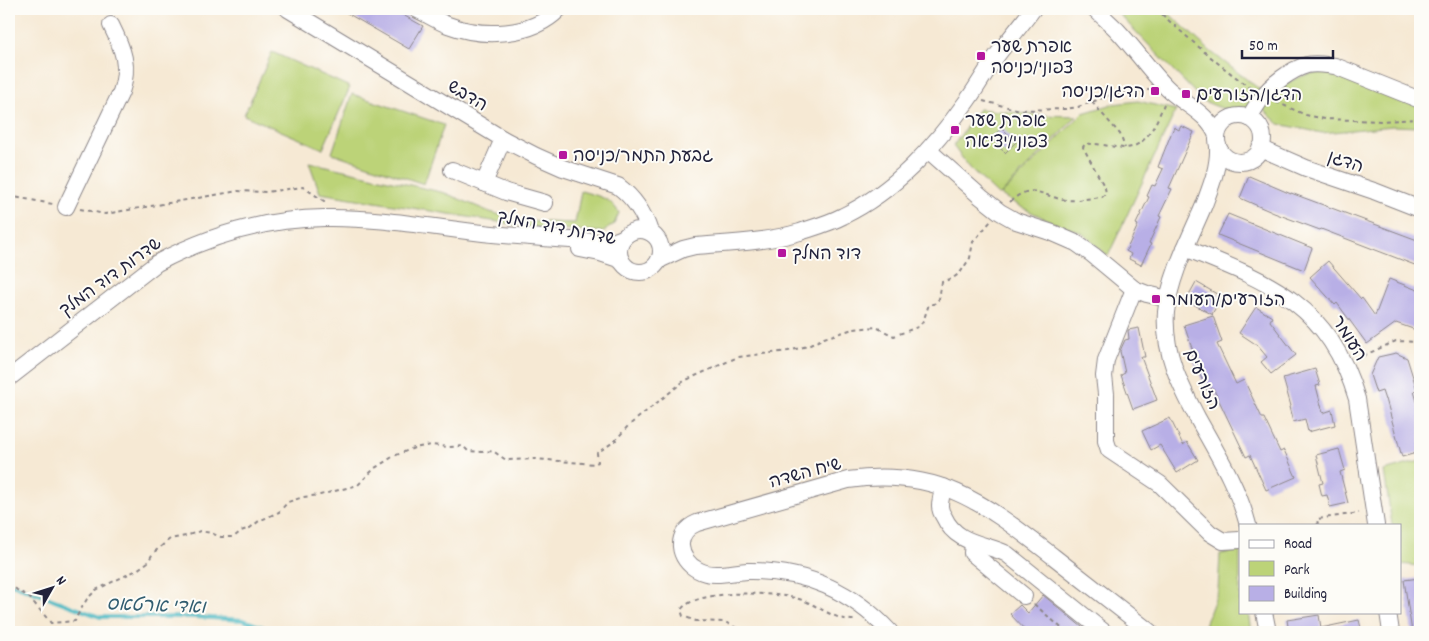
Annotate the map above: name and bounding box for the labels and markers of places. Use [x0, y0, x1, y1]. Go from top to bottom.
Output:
place label: אפרת שער צפוני/כניסה [991, 36, 1073, 82]
marker: אפרת שער צפוני/כניסה [975, 50, 987, 62]
place label: הדגן/כניסה [1061, 81, 1145, 106]
place label: הדגן/הזורעים [1196, 84, 1302, 109]
marker: הדגן/כניסה [1149, 85, 1161, 97]
marker: הדגן/הזורעים [1180, 88, 1192, 100]
place label: אפרת שער צפוני/יציאה [965, 110, 1048, 156]
marker: אפרת שער צפוני/יציאה [949, 124, 961, 136]
place label: גבעת התמר/כניסה [573, 145, 713, 170]
marker: גבעת התמר/כניסה [557, 149, 569, 161]
place label: דוד המלך [792, 243, 861, 268]
marker: דוד המלך [776, 247, 788, 259]
place label: הזורעים/העומר [1166, 289, 1285, 314]
marker: הזורעים/העומר [1150, 293, 1162, 305]

